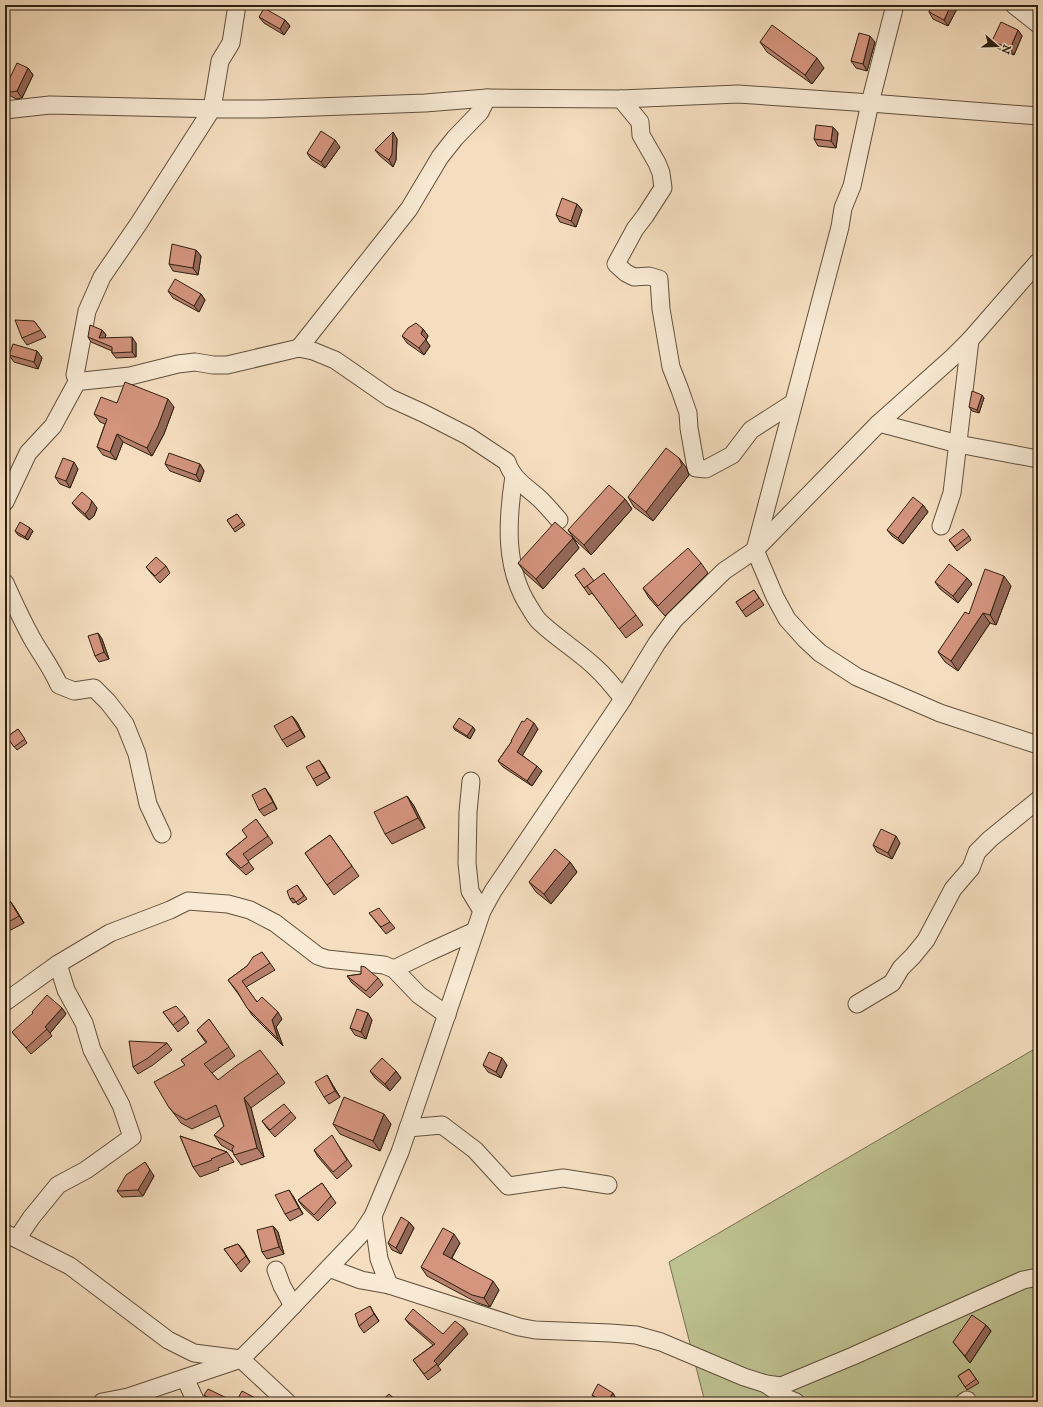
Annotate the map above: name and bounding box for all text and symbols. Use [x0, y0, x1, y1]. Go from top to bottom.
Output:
north arrow [977, 26, 1017, 66]
text: N [997, 42, 1014, 56]

